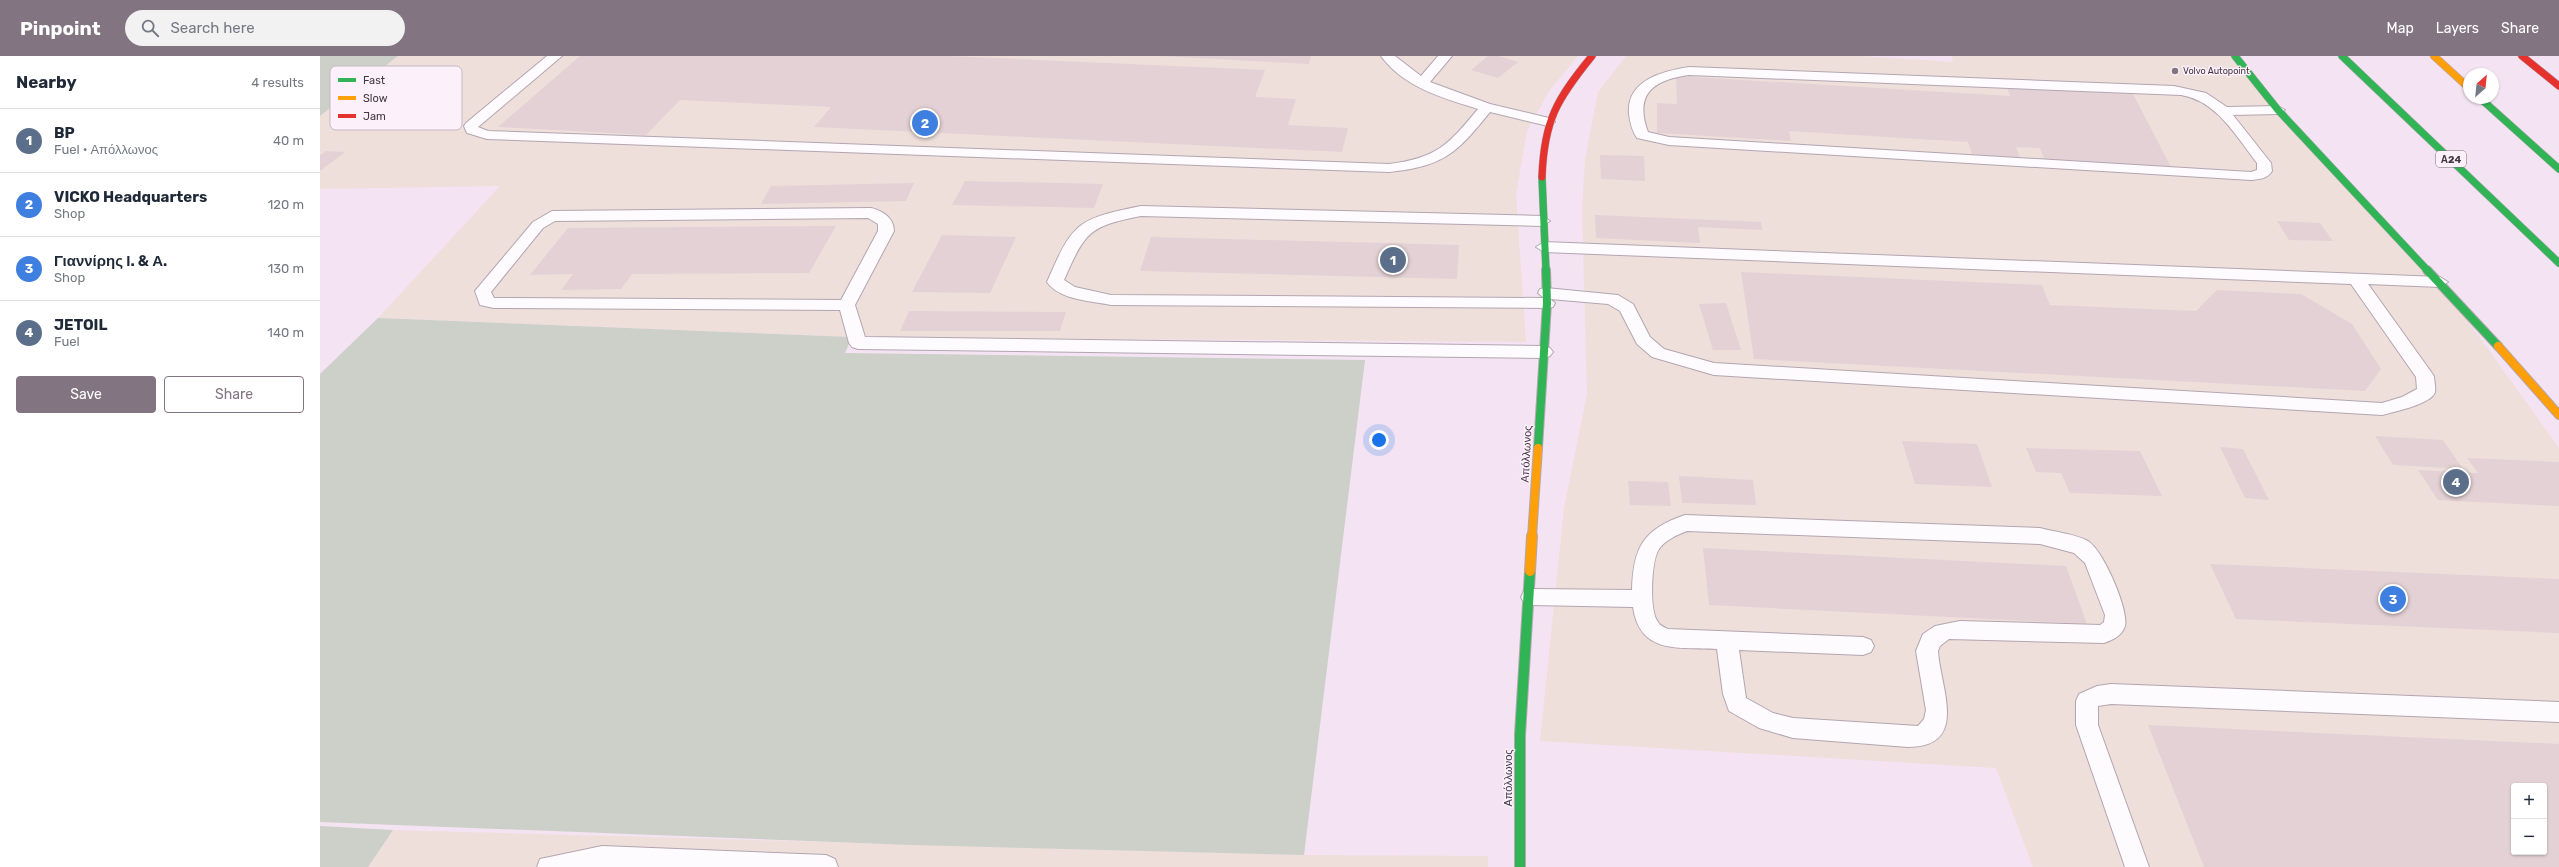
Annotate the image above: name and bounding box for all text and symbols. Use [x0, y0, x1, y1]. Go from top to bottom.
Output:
search box [125, 10, 405, 46]
text: Pinpoint [20, 17, 101, 40]
icon: search [139, 17, 161, 39]
text: Search here [171, 19, 255, 37]
text: Map [2387, 20, 2414, 37]
text: Layers [2436, 20, 2479, 37]
text: Share [2501, 20, 2539, 37]
legend [330, 66, 462, 130]
marker: Volvo Autopoint [2170, 66, 2180, 76]
place label: Volvo Autopoint [2183, 66, 2250, 76]
north arrow [2463, 68, 2499, 104]
text: Nearby [16, 72, 77, 92]
text: Fast [363, 74, 386, 87]
text: 4 results [251, 75, 304, 90]
text: Slow [363, 92, 388, 105]
pin: 2 [912, 108, 938, 138]
text: Jam [363, 110, 386, 123]
text: BP [54, 124, 75, 142]
text: 1 [26, 133, 32, 148]
text: 40 m [273, 133, 304, 148]
text: Fuel · Απόλλωνος [54, 142, 158, 157]
road number: Α24 [2436, 151, 2466, 167]
text: VICKO Headquarters [54, 188, 207, 206]
text: 2 [25, 197, 33, 212]
text: 120 m [268, 197, 304, 212]
text: Shop [54, 206, 85, 221]
pin: 1 [1380, 245, 1406, 275]
text: Γιαννίρης Ι. & Α. [54, 252, 167, 270]
text: 3 [25, 261, 33, 276]
text: 130 m [268, 261, 304, 276]
text: Shop [54, 270, 85, 285]
text: JETOIL [54, 316, 107, 334]
text: 4 [25, 325, 33, 340]
text: 140 m [267, 325, 304, 340]
text: Fuel [54, 334, 80, 349]
button: Save [16, 376, 156, 413]
button: Share [164, 376, 304, 413]
street label: Απόλλωνος [1519, 425, 1534, 483]
your location [1369, 430, 1389, 450]
pin: 4 [2443, 467, 2469, 497]
pin: 3 [2380, 584, 2406, 614]
street label: Απόλλωνος [1502, 749, 1515, 807]
map controls [2511, 783, 2547, 855]
button: + [2511, 783, 2547, 819]
button: − [2511, 819, 2547, 855]

